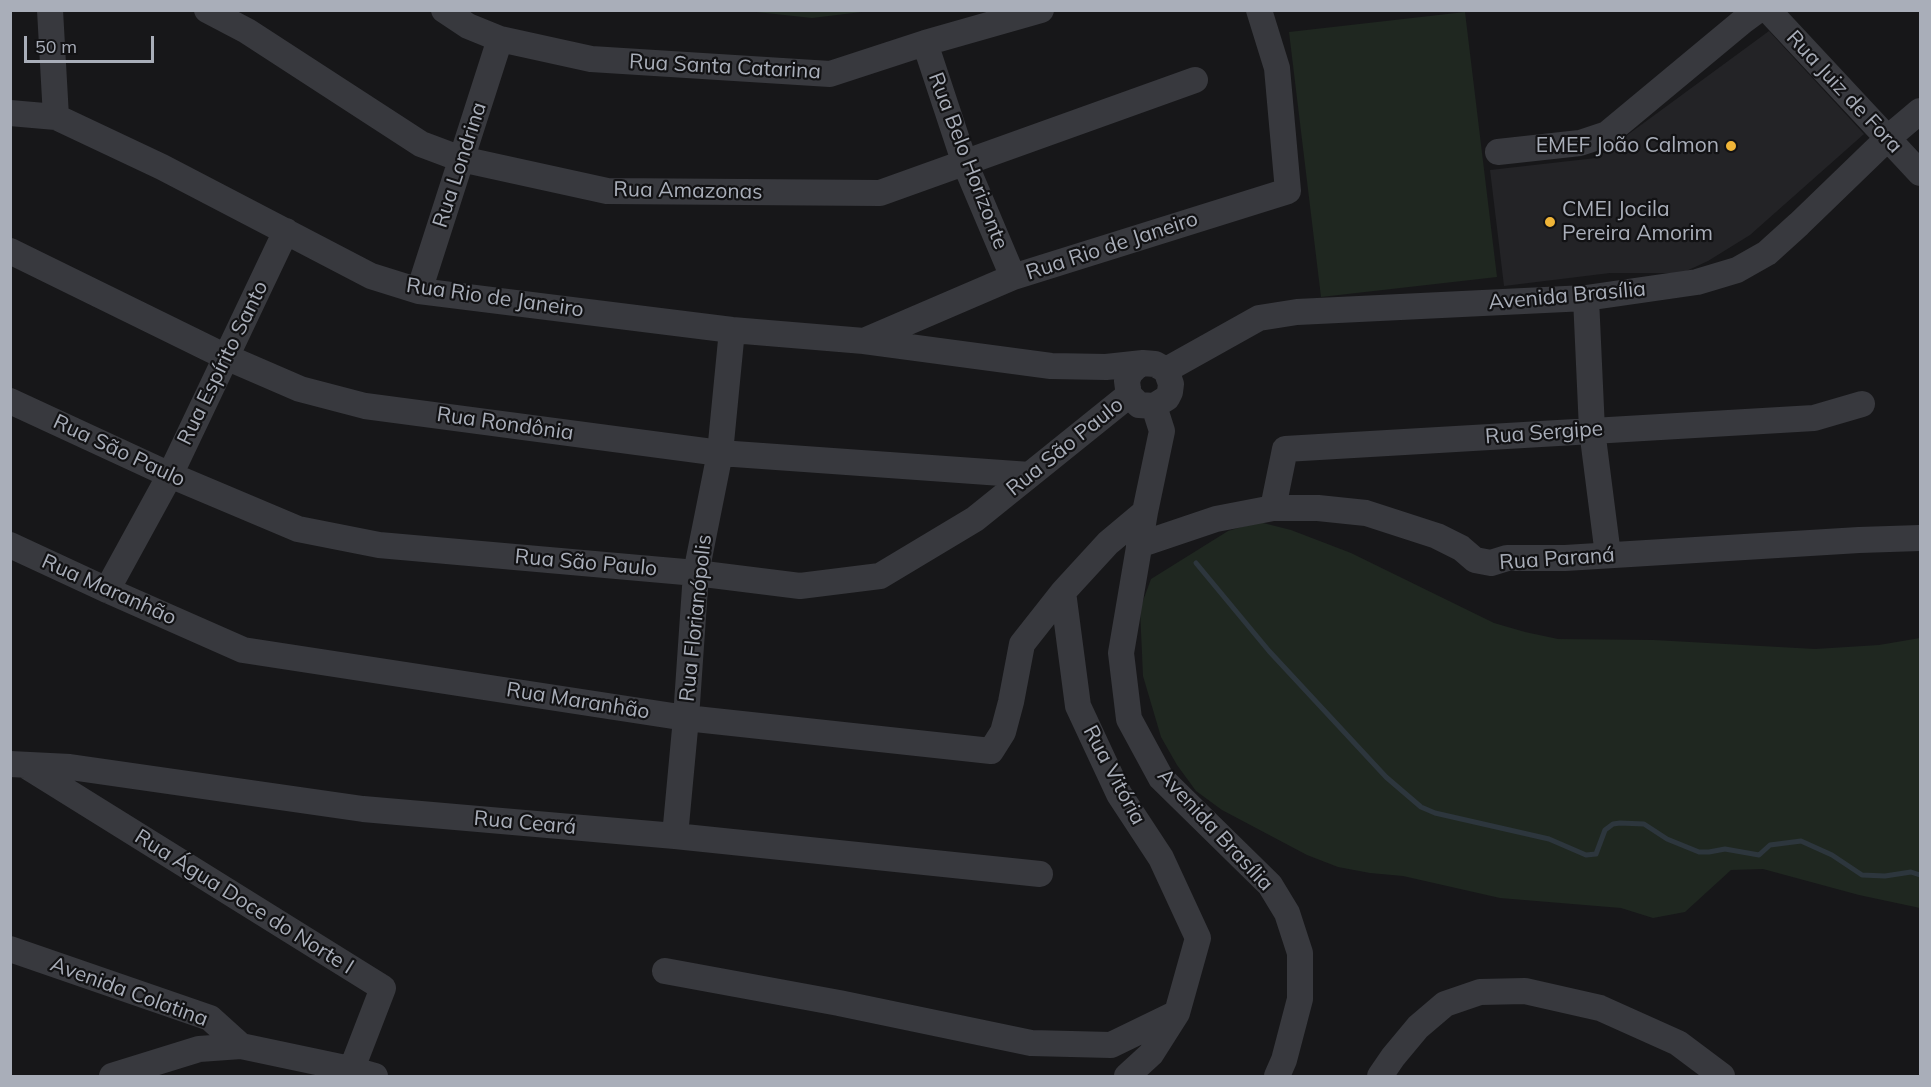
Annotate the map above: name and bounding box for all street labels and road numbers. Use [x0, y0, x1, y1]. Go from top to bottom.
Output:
street label: Rua Juiz de Fora [1781, 26, 1907, 158]
street label: Rua Santa Catarina [628, 49, 822, 85]
street label: Rua Belo Horizonte [923, 69, 1013, 253]
street label: Rua Londrina [428, 99, 492, 231]
street label: Rua Amazonas [613, 177, 763, 205]
street label: Rua Rio de Janeiro [1023, 206, 1201, 286]
street label: Rua Rio de Janeiro [405, 273, 585, 323]
street label: Rua Espírito Santo [172, 277, 274, 449]
street label: Avenida Brasília [1487, 277, 1647, 315]
street label: Rua São Paulo [1002, 392, 1128, 502]
street label: Rua Rondônia [435, 402, 575, 446]
street label: Rua São Paulo [49, 409, 189, 493]
street label: Rua Sergipe [1484, 416, 1604, 450]
street label: Rua Florianópolis [675, 533, 717, 703]
street label: Rua Paraná [1499, 542, 1615, 576]
street label: Rua São Paulo [514, 544, 658, 582]
street label: Rua Maranhão [38, 549, 180, 631]
street label: Rua Maranhão [505, 677, 651, 725]
street label: Rua Vitória [1077, 721, 1151, 829]
street label: Avenida Brasília [1152, 764, 1278, 896]
street label: Rua Ceará [473, 806, 577, 840]
street label: Rua Água Doce do Norte I [130, 824, 358, 980]
street label: Avenida Colatina [47, 952, 211, 1032]

